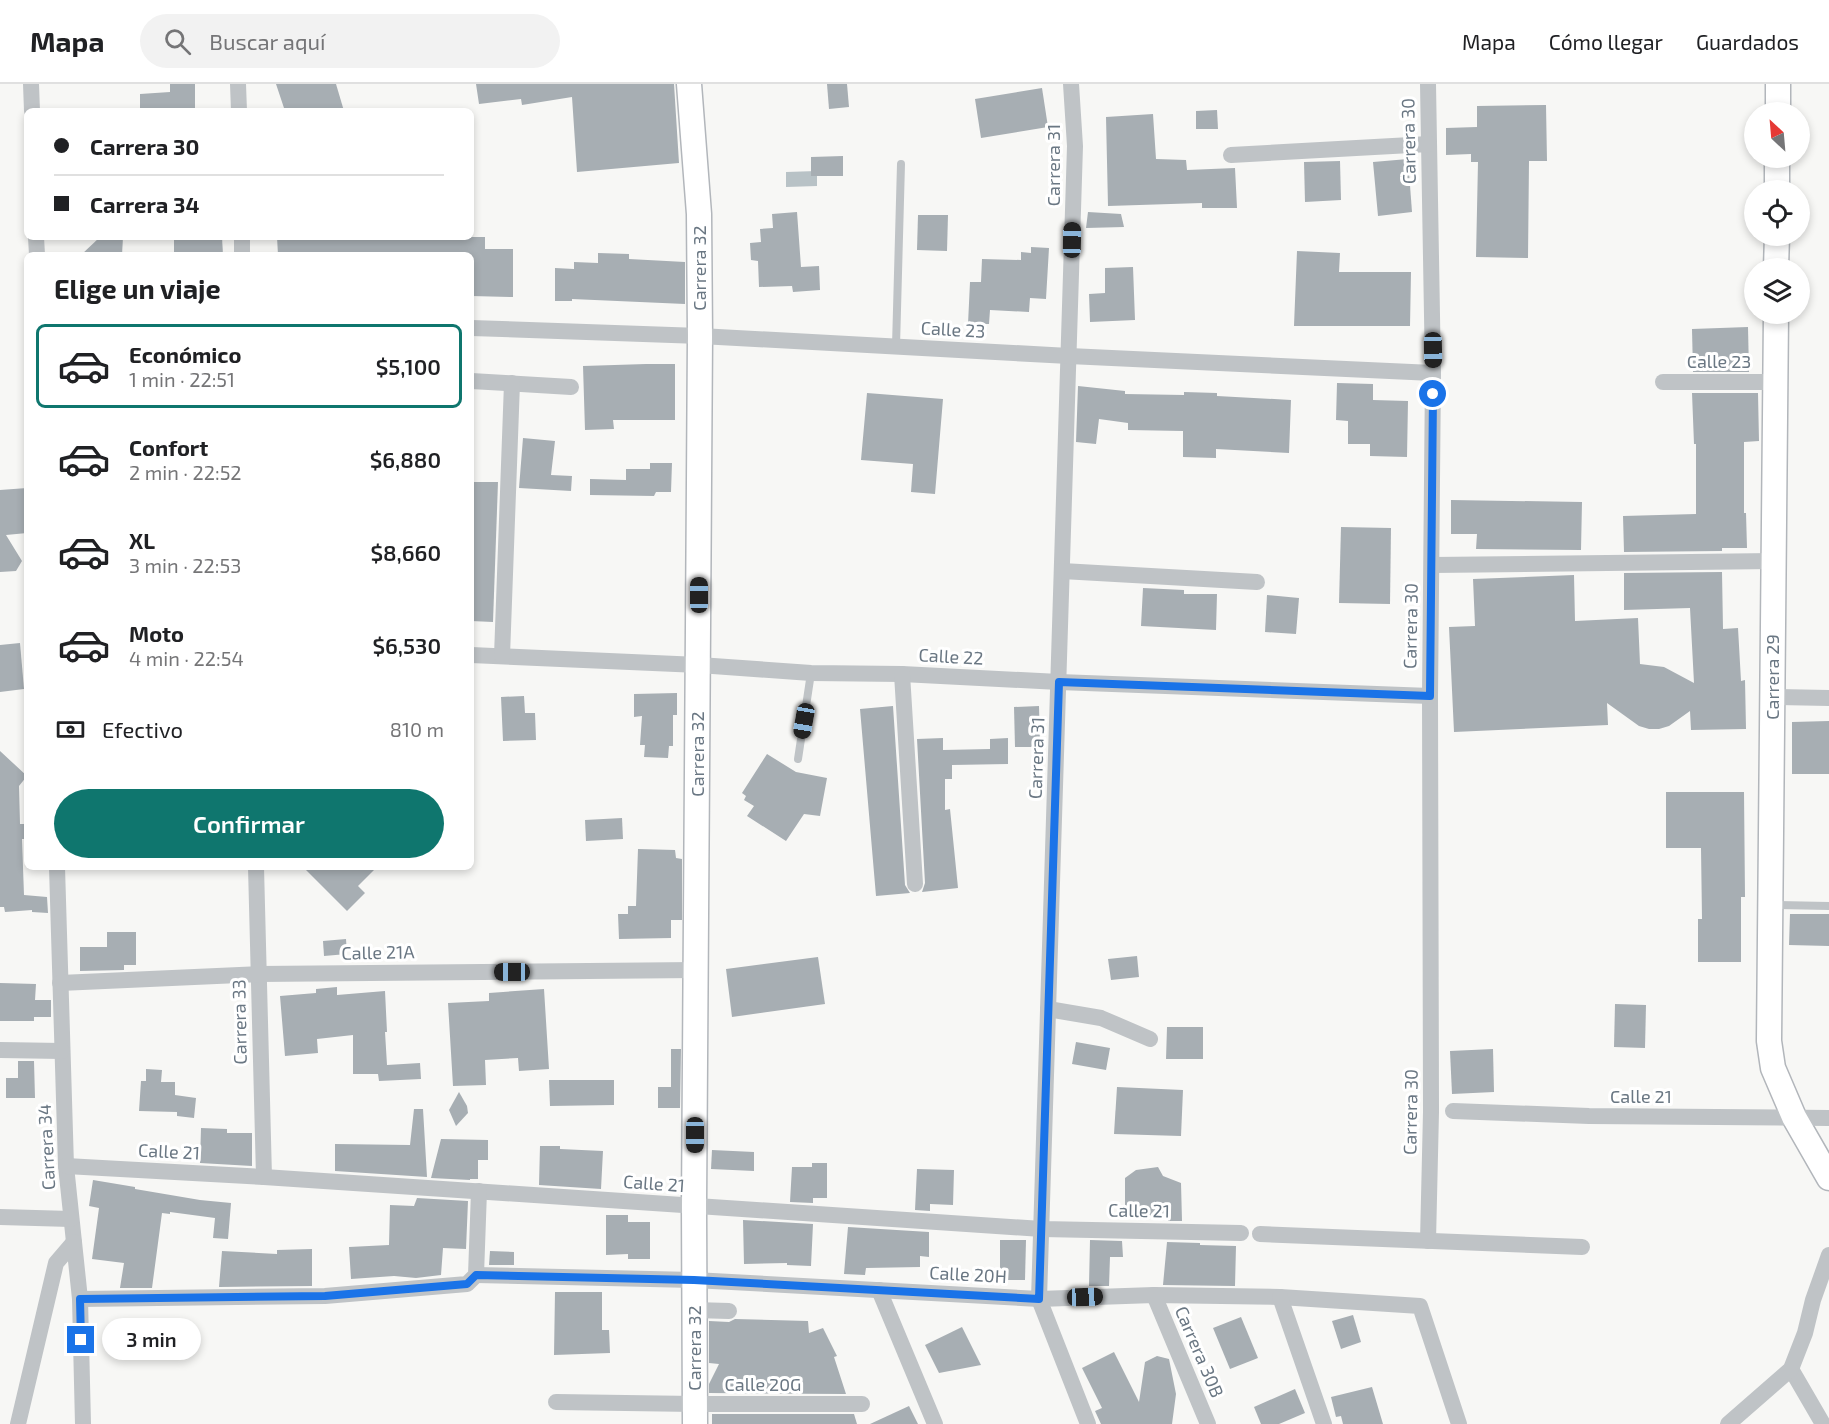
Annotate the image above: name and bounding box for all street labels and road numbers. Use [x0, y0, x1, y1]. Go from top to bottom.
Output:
street label: Carrera 30 [1396, 98, 1420, 184]
street label: Carrera 31 [1042, 124, 1064, 206]
street label: Carrera 32 [688, 225, 710, 311]
street label: Calle 23 [920, 316, 986, 342]
street label: Calle 23 [1687, 350, 1751, 372]
street label: Carrera 30 [1398, 583, 1422, 669]
street label: Carrera 29 [1761, 634, 1783, 720]
street label: Calle 22 [918, 643, 984, 669]
street label: Carrera 32 [686, 711, 708, 797]
street label: Carrera 31 [1024, 716, 1048, 799]
street label: Calle 21A [341, 940, 415, 964]
street label: Carrera 33 [227, 979, 251, 1065]
street label: Carrera 30 [1398, 1069, 1422, 1155]
street label: Calle 21 [1610, 1085, 1672, 1107]
street label: Carrera 34 [33, 1103, 59, 1191]
street label: Calle 21 [138, 1138, 200, 1164]
street label: Calle 21 [622, 1170, 686, 1196]
street label: Calle 21 [1108, 1198, 1170, 1222]
street label: Calle 20H [929, 1261, 1007, 1287]
street label: Carrera 30B [1171, 1303, 1229, 1401]
street label: Carrera 32 [683, 1305, 705, 1391]
street label: Calle 20G [725, 1373, 801, 1395]

